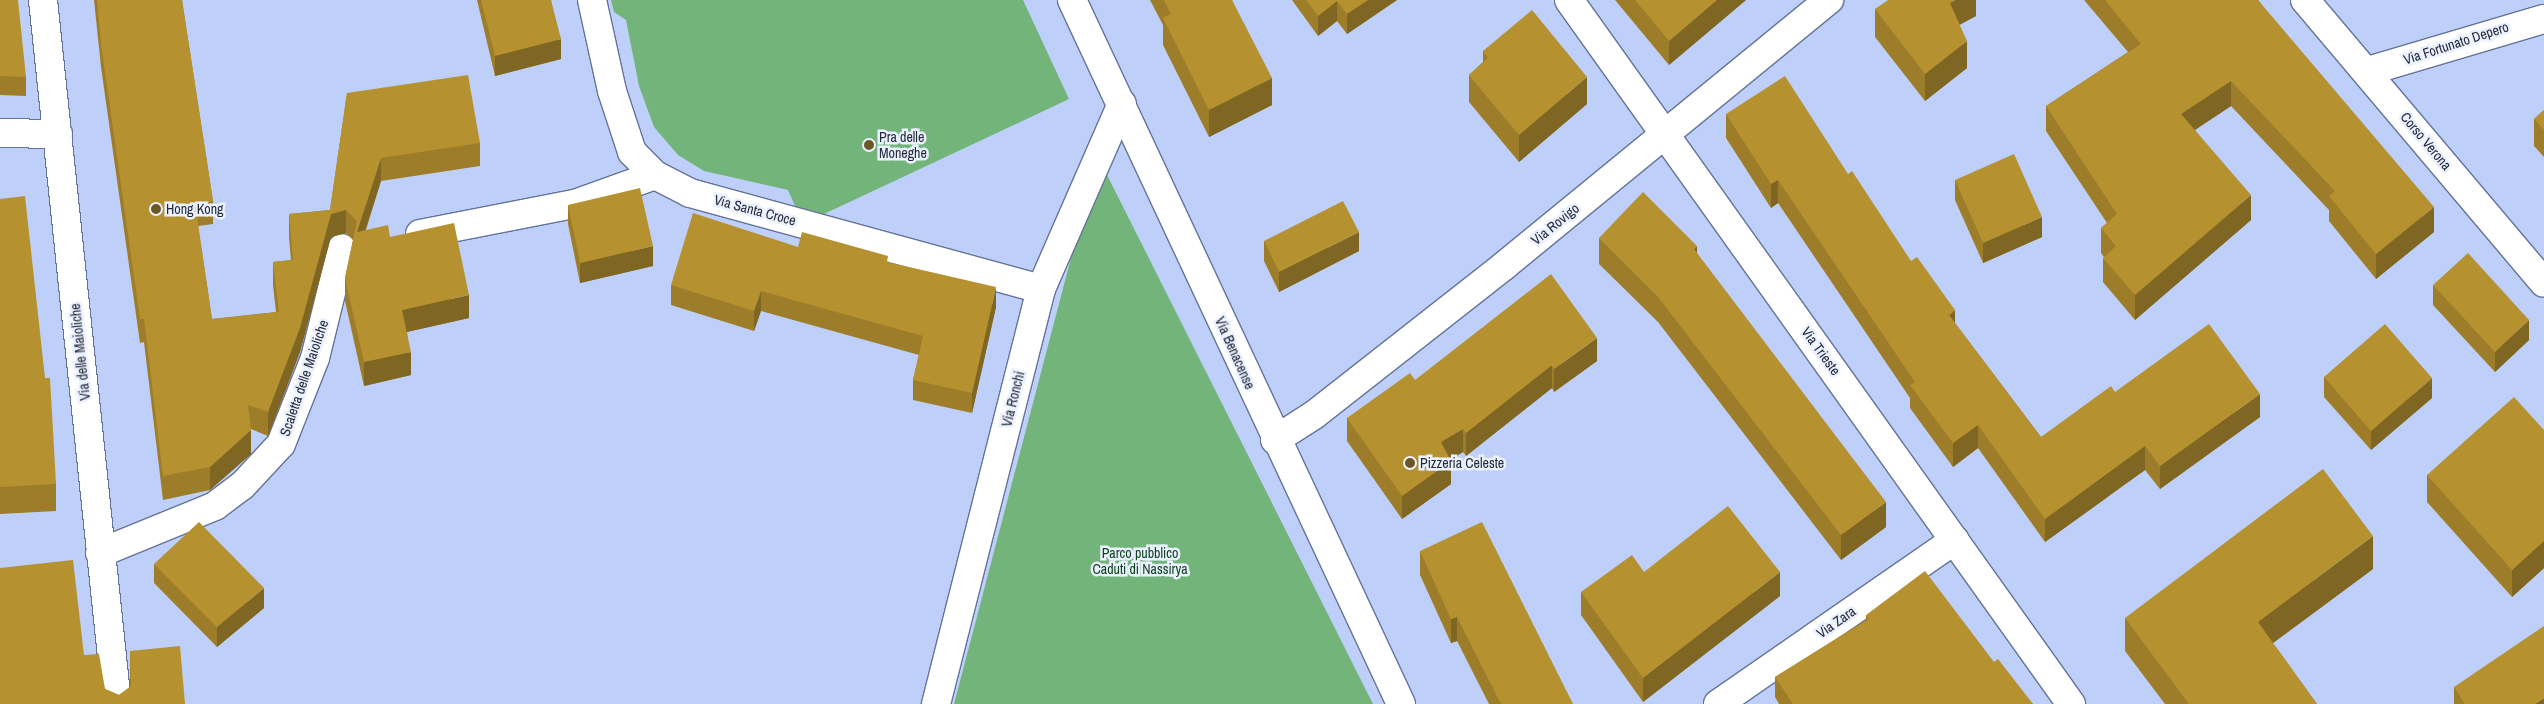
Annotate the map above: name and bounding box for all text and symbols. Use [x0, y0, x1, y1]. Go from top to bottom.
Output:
street label: Via Fortunato Depero [2401, 18, 2511, 68]
street label: Corso Verona [2397, 109, 2455, 173]
place label: Pra delle Moneghe [879, 129, 927, 162]
marker: Pra delle Moneghe [863, 139, 875, 151]
street label: Via Santa Croce [712, 191, 798, 229]
street label: Via Rovigo [1528, 200, 1582, 248]
place label: Hong Kong [166, 201, 223, 217]
marker: Hong Kong [150, 203, 162, 215]
street label: Via delle Maioliche [67, 303, 93, 401]
street label: Via Benacense [1212, 314, 1258, 392]
street label: Scaletta delle Maioliche [276, 318, 332, 438]
street label: Via Trieste [1798, 324, 1844, 378]
street label: Via Ronchi [998, 370, 1028, 428]
place label: Pizzeria Celeste [1420, 455, 1504, 471]
marker: Pizzeria Celeste [1404, 457, 1416, 469]
park label: Parco pubblico Caduti di Nassirya [1092, 545, 1188, 578]
street label: Via Zara [1813, 603, 1859, 641]

